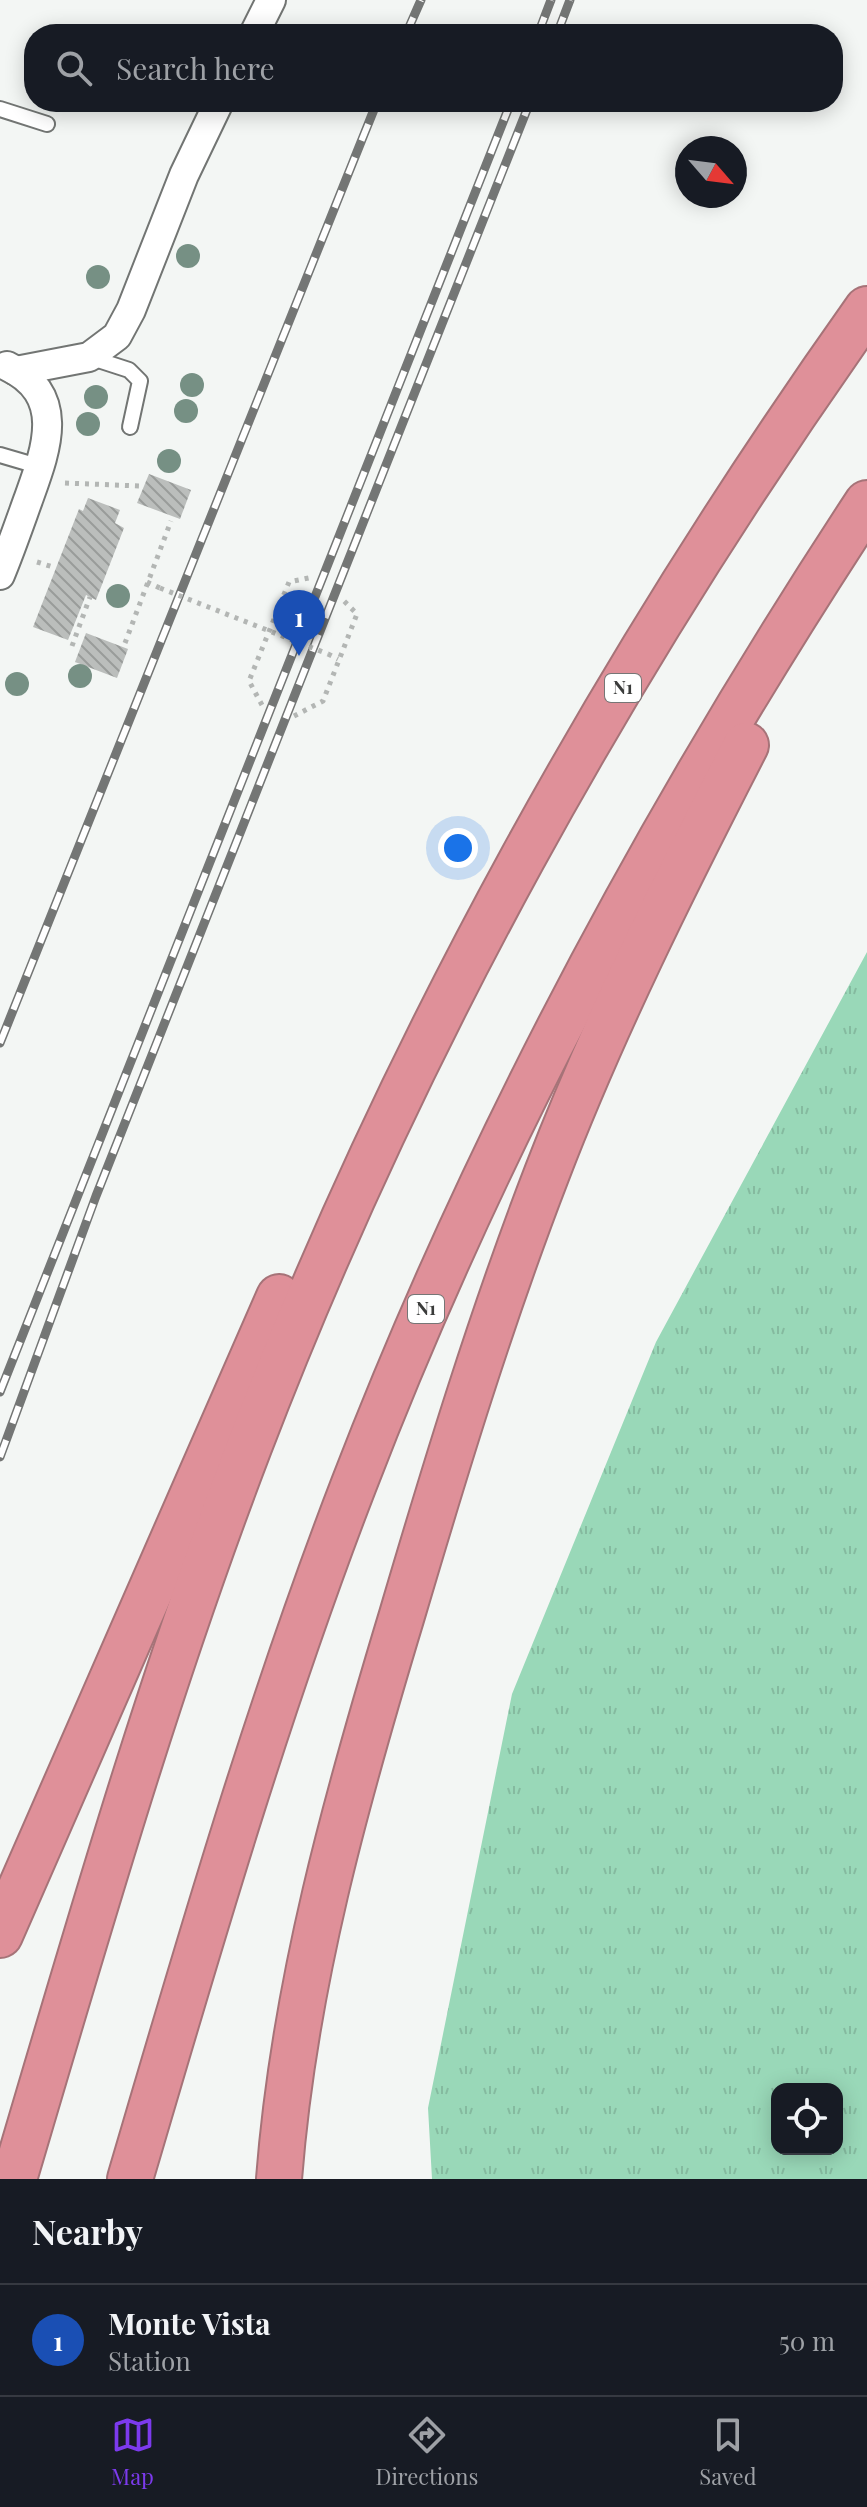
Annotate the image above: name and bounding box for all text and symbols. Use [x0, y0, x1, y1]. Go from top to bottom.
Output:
search box [24, 24, 843, 112]
icon: search [52, 46, 96, 90]
text: Search here [116, 48, 275, 88]
north arrow [675, 136, 747, 208]
pin: 1 [273, 590, 325, 656]
road number: N1 [605, 674, 641, 702]
your location [438, 828, 478, 868]
road number: N1 [408, 1295, 444, 1323]
map controls [771, 2083, 843, 2155]
button: locate [771, 2083, 843, 2155]
text: Nearby [32, 2208, 143, 2254]
text: Monte Vista [108, 2303, 271, 2343]
text: 1 [53, 2323, 63, 2358]
text: 50 m [779, 2323, 835, 2358]
text: Station [108, 2343, 191, 2378]
tab: Map [111, 2413, 155, 2491]
tab: Directions [376, 2413, 478, 2491]
tab: Saved [699, 2413, 757, 2491]

